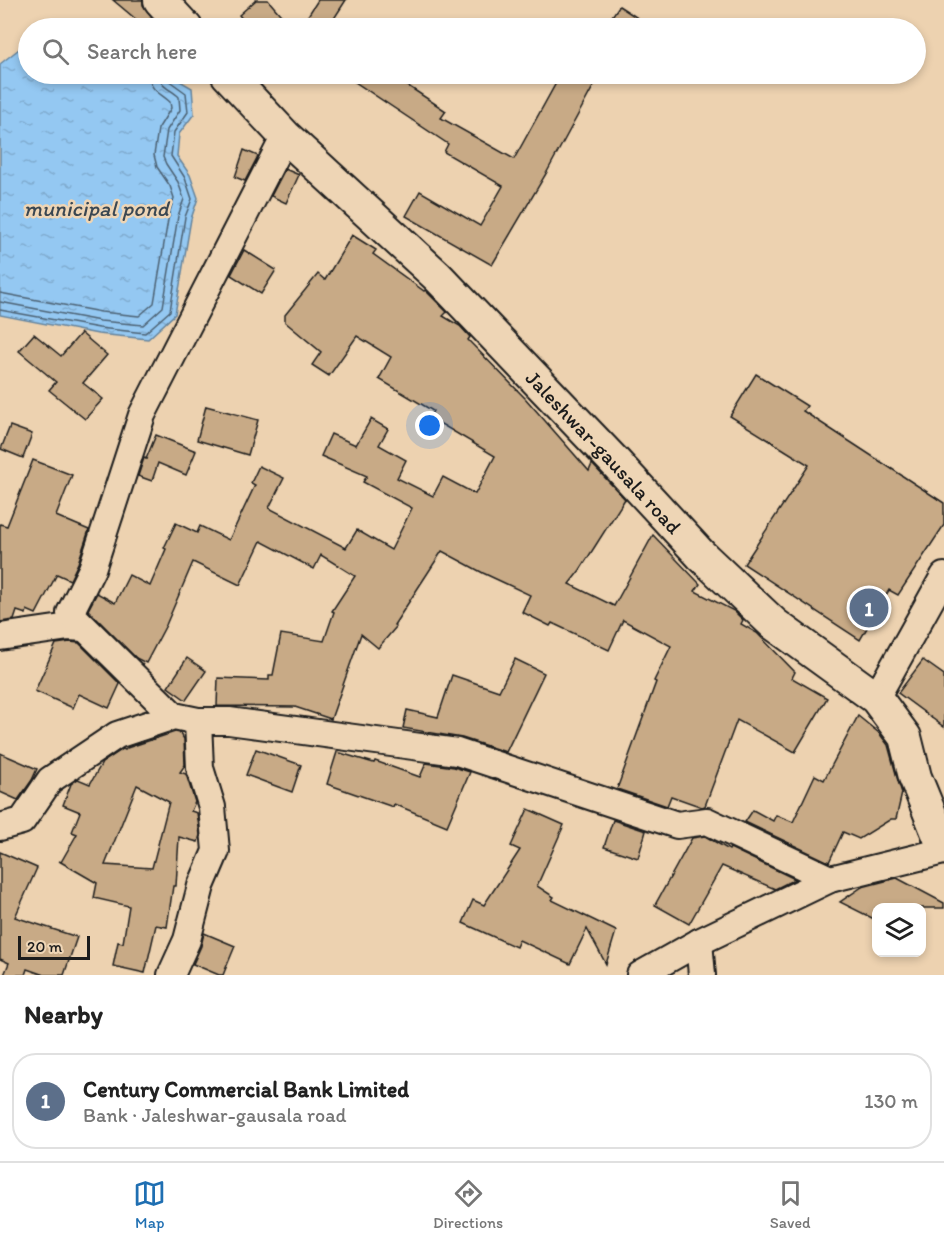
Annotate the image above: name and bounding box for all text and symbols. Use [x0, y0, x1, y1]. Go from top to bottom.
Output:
search box [18, 18, 926, 84]
icon: search [39, 35, 72, 68]
text: Search here [87, 38, 197, 65]
water label: municipal pond [23, 195, 171, 222]
street label: Jaleshwar-gausala road [521, 365, 687, 539]
your location [415, 411, 444, 440]
pin: 1 [850, 586, 888, 630]
map controls [872, 903, 926, 957]
button: layers [872, 903, 926, 957]
scale bar [18, 933, 90, 960]
text: 20 m [27, 937, 62, 956]
text: Nearby [24, 998, 103, 1030]
text: Century Commercial Bank Limited [83, 1076, 409, 1103]
text: 1 [41, 1089, 50, 1113]
text: 130 m [864, 1089, 918, 1113]
text: Bank · Jaleshwar-gausala road [83, 1103, 347, 1127]
tab: Map [133, 1177, 166, 1232]
tab: Directions [433, 1177, 503, 1232]
tab: Saved [770, 1177, 811, 1232]

